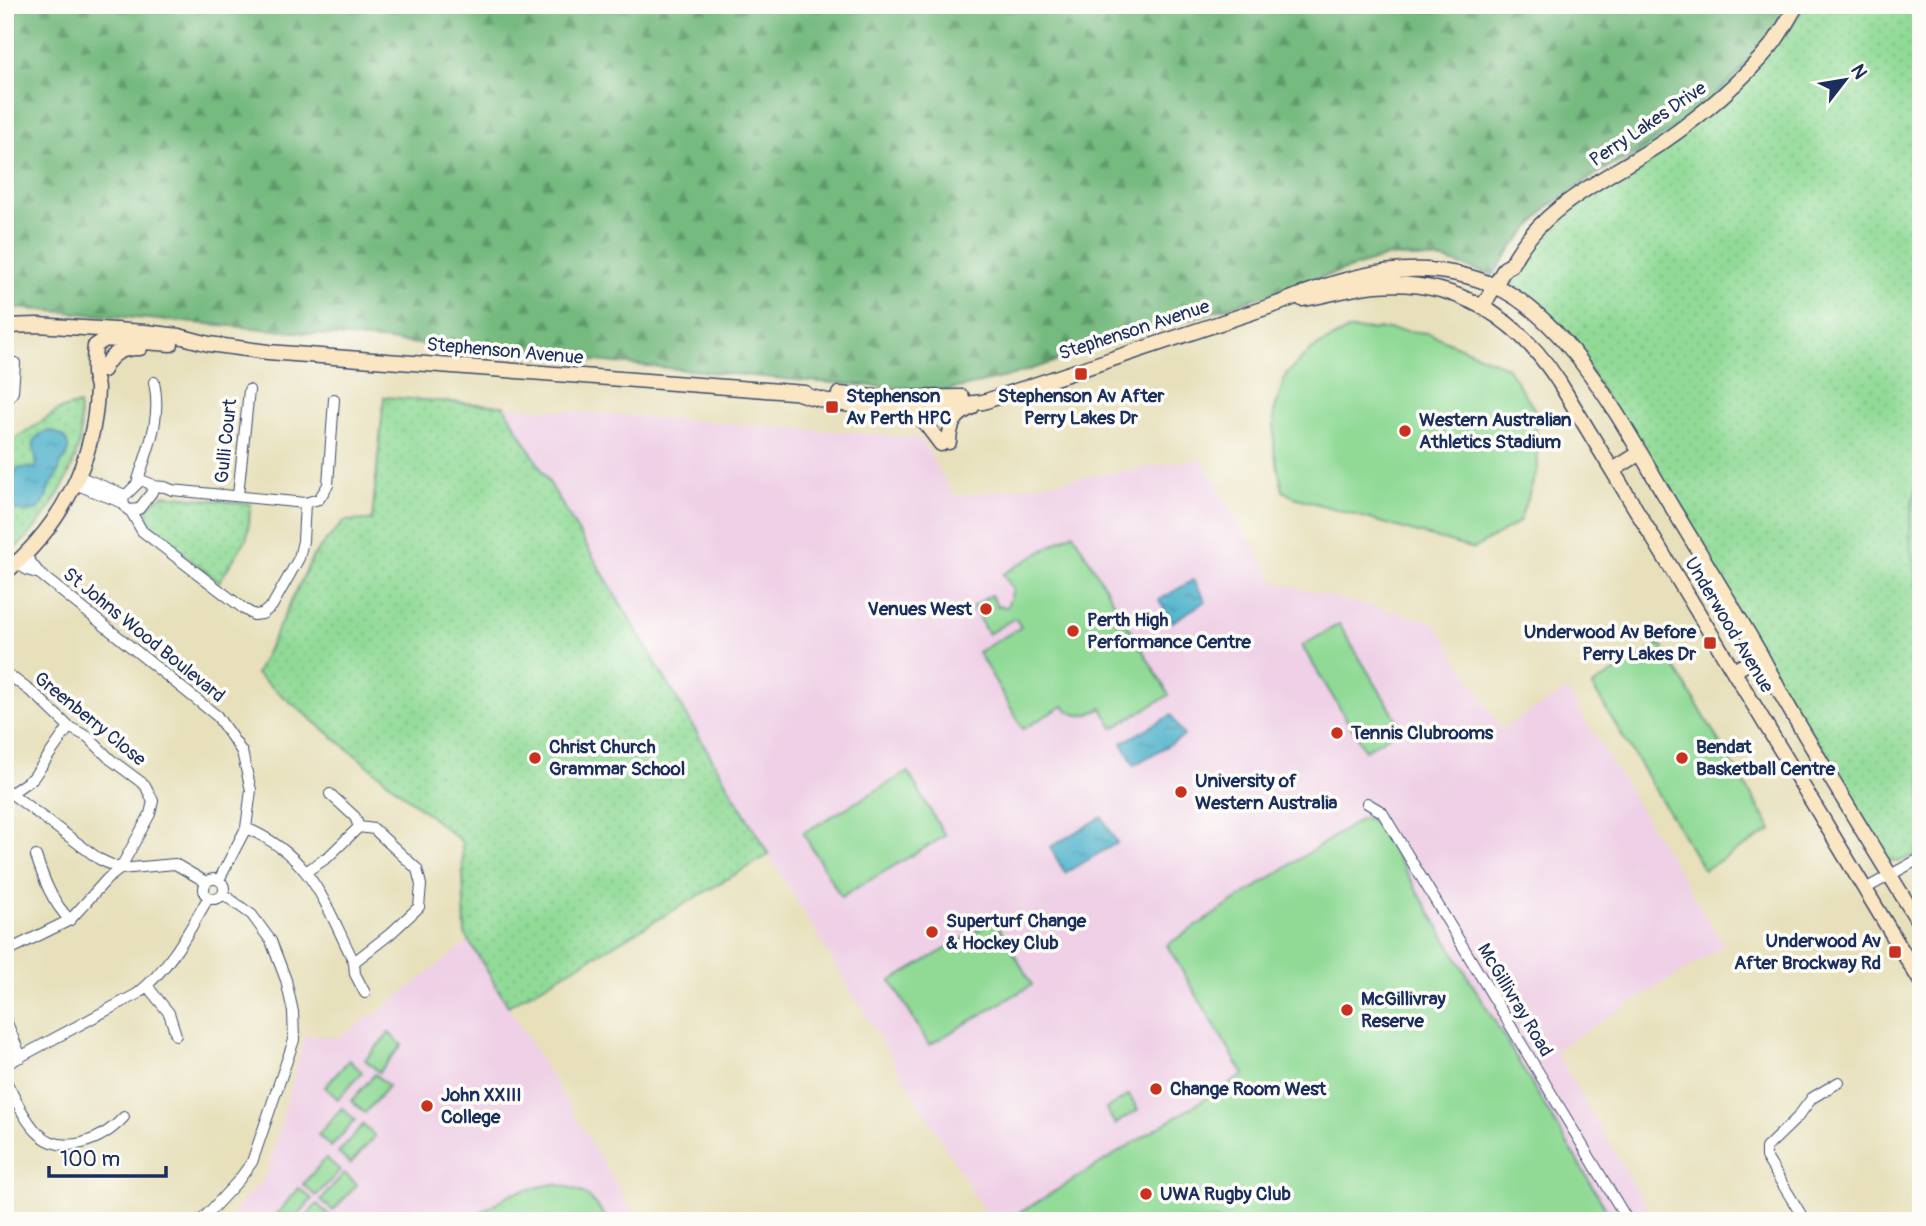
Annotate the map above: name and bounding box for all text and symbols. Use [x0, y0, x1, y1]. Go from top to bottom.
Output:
north arrow [1811, 46, 1881, 116]
text: N [1845, 60, 1872, 84]
street label: Perry Lakes Drive [1585, 76, 1711, 172]
street label: Stephenson Avenue [1056, 294, 1213, 366]
street label: Stephenson Avenue [426, 332, 585, 370]
marker: Stephenson Av After Perry Lakes Dr [1073, 366, 1089, 382]
place label: Stephenson Av Perth HPC [846, 384, 952, 430]
place label: Stephenson Av After Perry Lakes Dr [998, 384, 1164, 430]
street label: Gulli Court [210, 397, 242, 484]
marker: Stephenson Av Perth HPC [824, 399, 840, 415]
place label: Western Australian Athletics Stadium [1419, 408, 1572, 454]
marker: Western Australian Athletics Stadium [1397, 423, 1413, 439]
street label: Underwood Avenue [1679, 553, 1779, 698]
street label: St Johns Wood Boulevard [58, 562, 230, 708]
place label: Venues West [868, 597, 973, 621]
marker: Venues West [978, 601, 994, 617]
place label: Perth High Performance Centre [1087, 608, 1252, 654]
place label: Underwood Av Before Perry Lakes Dr [1524, 620, 1697, 666]
marker: Perth High Performance Centre [1065, 623, 1081, 639]
marker: Underwood Av Before Perry Lakes Dr [1702, 635, 1718, 651]
street label: Greenberry Close [29, 667, 151, 772]
place label: Tennis Clubrooms [1350, 721, 1494, 745]
marker: Tennis Clubrooms [1329, 725, 1345, 741]
place label: Christ Church Grammar School [549, 735, 685, 781]
place label: Bendat Basketball Centre [1696, 735, 1836, 781]
marker: Christ Church Grammar School [527, 750, 543, 766]
marker: Bendat Basketball Centre [1674, 750, 1690, 766]
place label: University of Western Australia [1195, 769, 1338, 815]
marker: University of Western Australia [1173, 784, 1189, 800]
place label: Superturf Change & Hockey Club [946, 909, 1087, 955]
marker: Superturf Change & Hockey Club [924, 924, 940, 940]
place label: Underwood Av After Brockway Rd [1734, 929, 1881, 975]
street label: McGillivray Road [1472, 939, 1558, 1061]
marker: Underwood Av After Brockway Rd [1887, 944, 1903, 960]
place label: McGillivray Reserve [1361, 987, 1446, 1033]
marker: McGillivray Reserve [1339, 1002, 1355, 1018]
place label: Change Room West [1170, 1077, 1328, 1101]
marker: Change Room West [1148, 1081, 1164, 1097]
place label: John XXIII College [441, 1083, 522, 1129]
marker: John XXIII College [419, 1098, 435, 1114]
scale bar [49, 1135, 166, 1179]
text: 100 m [60, 1146, 120, 1173]
place label: UWA Rugby Club [1160, 1182, 1291, 1206]
marker: UWA Rugby Club [1138, 1186, 1154, 1202]

